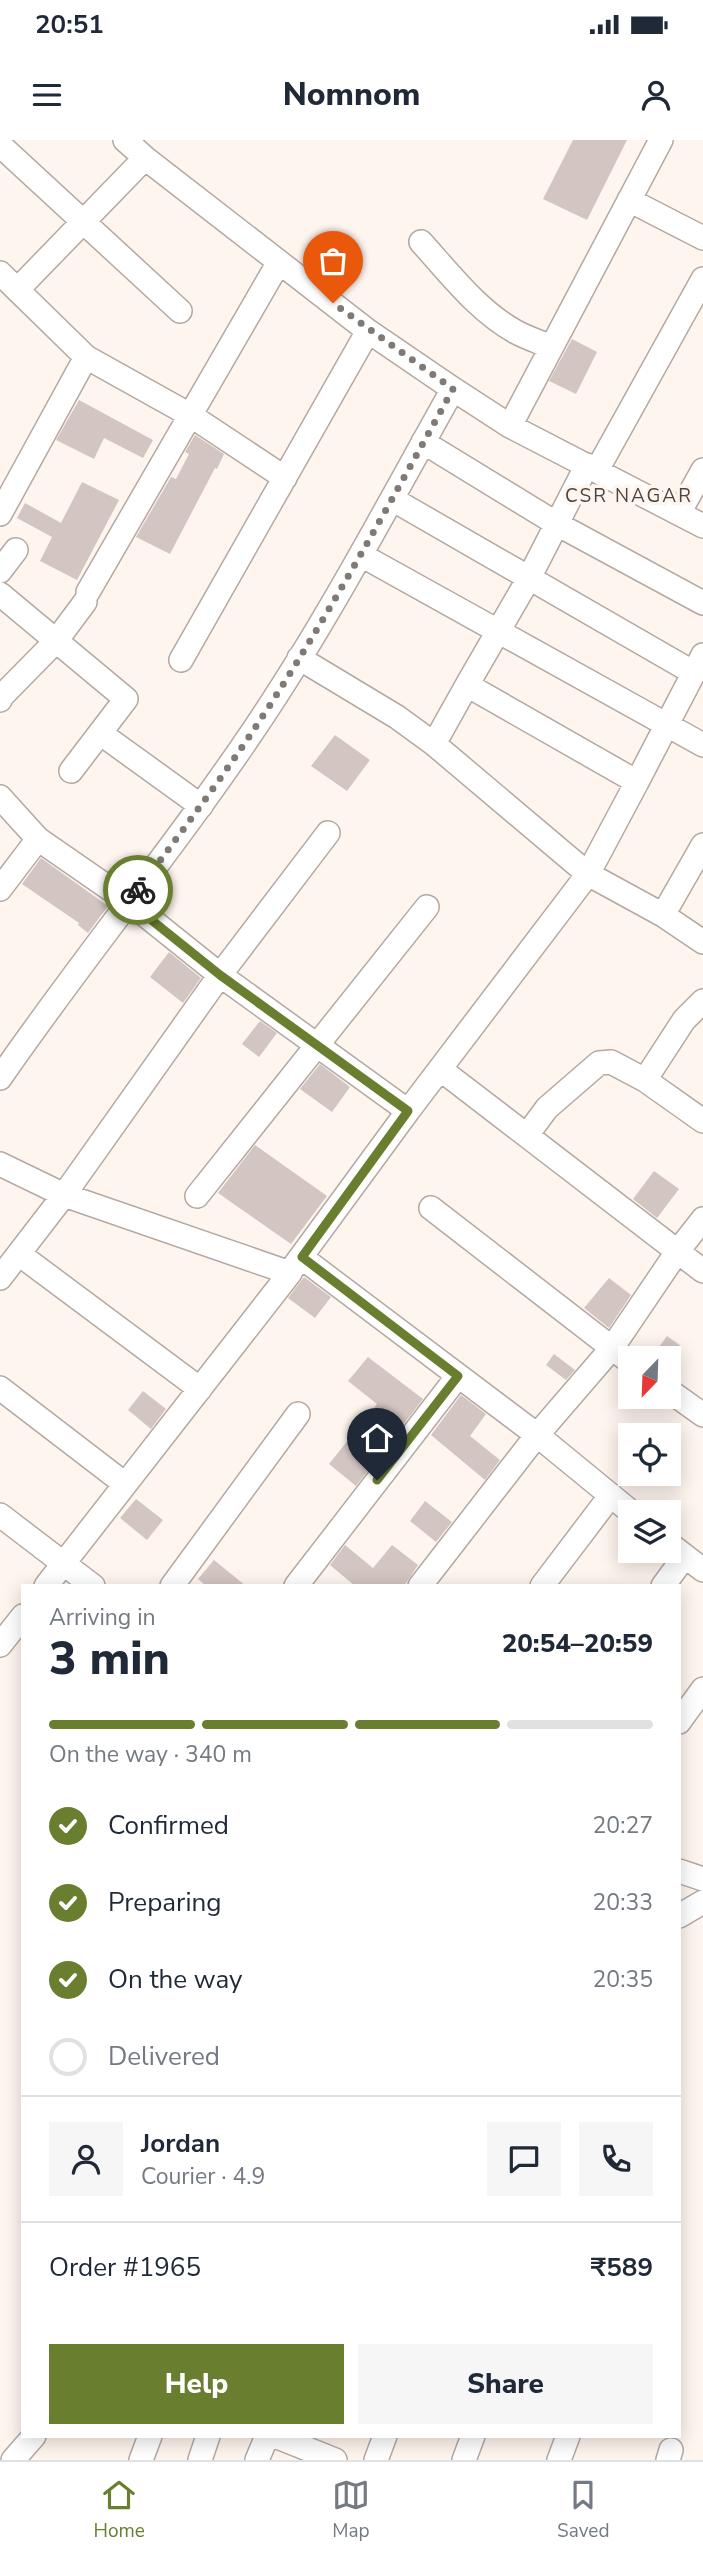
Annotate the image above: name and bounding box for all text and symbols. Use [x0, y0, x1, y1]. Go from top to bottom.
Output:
text: 20:51 [35, 7, 104, 42]
text: Nomnom [283, 73, 420, 116]
icon: menu [28, 76, 66, 114]
icon: person [637, 76, 675, 114]
pin [303, 231, 363, 303]
icon: bag [314, 242, 352, 280]
district label: CSR NAGAR [565, 483, 693, 509]
courier [103, 855, 173, 925]
icon: bike [119, 871, 157, 909]
north arrow [618, 1346, 681, 1409]
map controls [618, 1346, 681, 1563]
pin [347, 1408, 407, 1480]
icon: home [358, 1419, 396, 1457]
button: locate [618, 1423, 681, 1486]
button: layers [618, 1500, 681, 1563]
text: Arriving in [49, 1602, 156, 1633]
text: 20:54–20:59 [502, 1626, 653, 1661]
text: 3 min [49, 1627, 170, 1690]
text: On the way · 340 m [49, 1739, 252, 1770]
icon: check [49, 1807, 87, 1845]
text: Confirmed [108, 1808, 229, 1843]
text: 20:27 [593, 1810, 653, 1841]
icon: check [49, 1884, 87, 1922]
text: Preparing [108, 1885, 221, 1920]
text: 20:33 [593, 1887, 653, 1918]
icon: check [49, 1961, 87, 1999]
text: On the way [108, 1962, 242, 1997]
text: 20:35 [593, 1964, 653, 1995]
text: Delivered [108, 2039, 220, 2074]
button: person [49, 2122, 123, 2196]
button: chat [487, 2122, 561, 2196]
button: phone [579, 2122, 653, 2196]
text: Jordan [141, 2126, 220, 2161]
text: Courier · 4.9 [141, 2161, 265, 2192]
text: Order #1965 [49, 2250, 201, 2285]
text: ₹589 [591, 2250, 653, 2285]
button: Help [49, 2344, 344, 2424]
button: Share [358, 2344, 653, 2424]
tab: Home [94, 2476, 145, 2544]
tab: Map [332, 2476, 370, 2544]
tab: Saved [557, 2476, 609, 2544]

